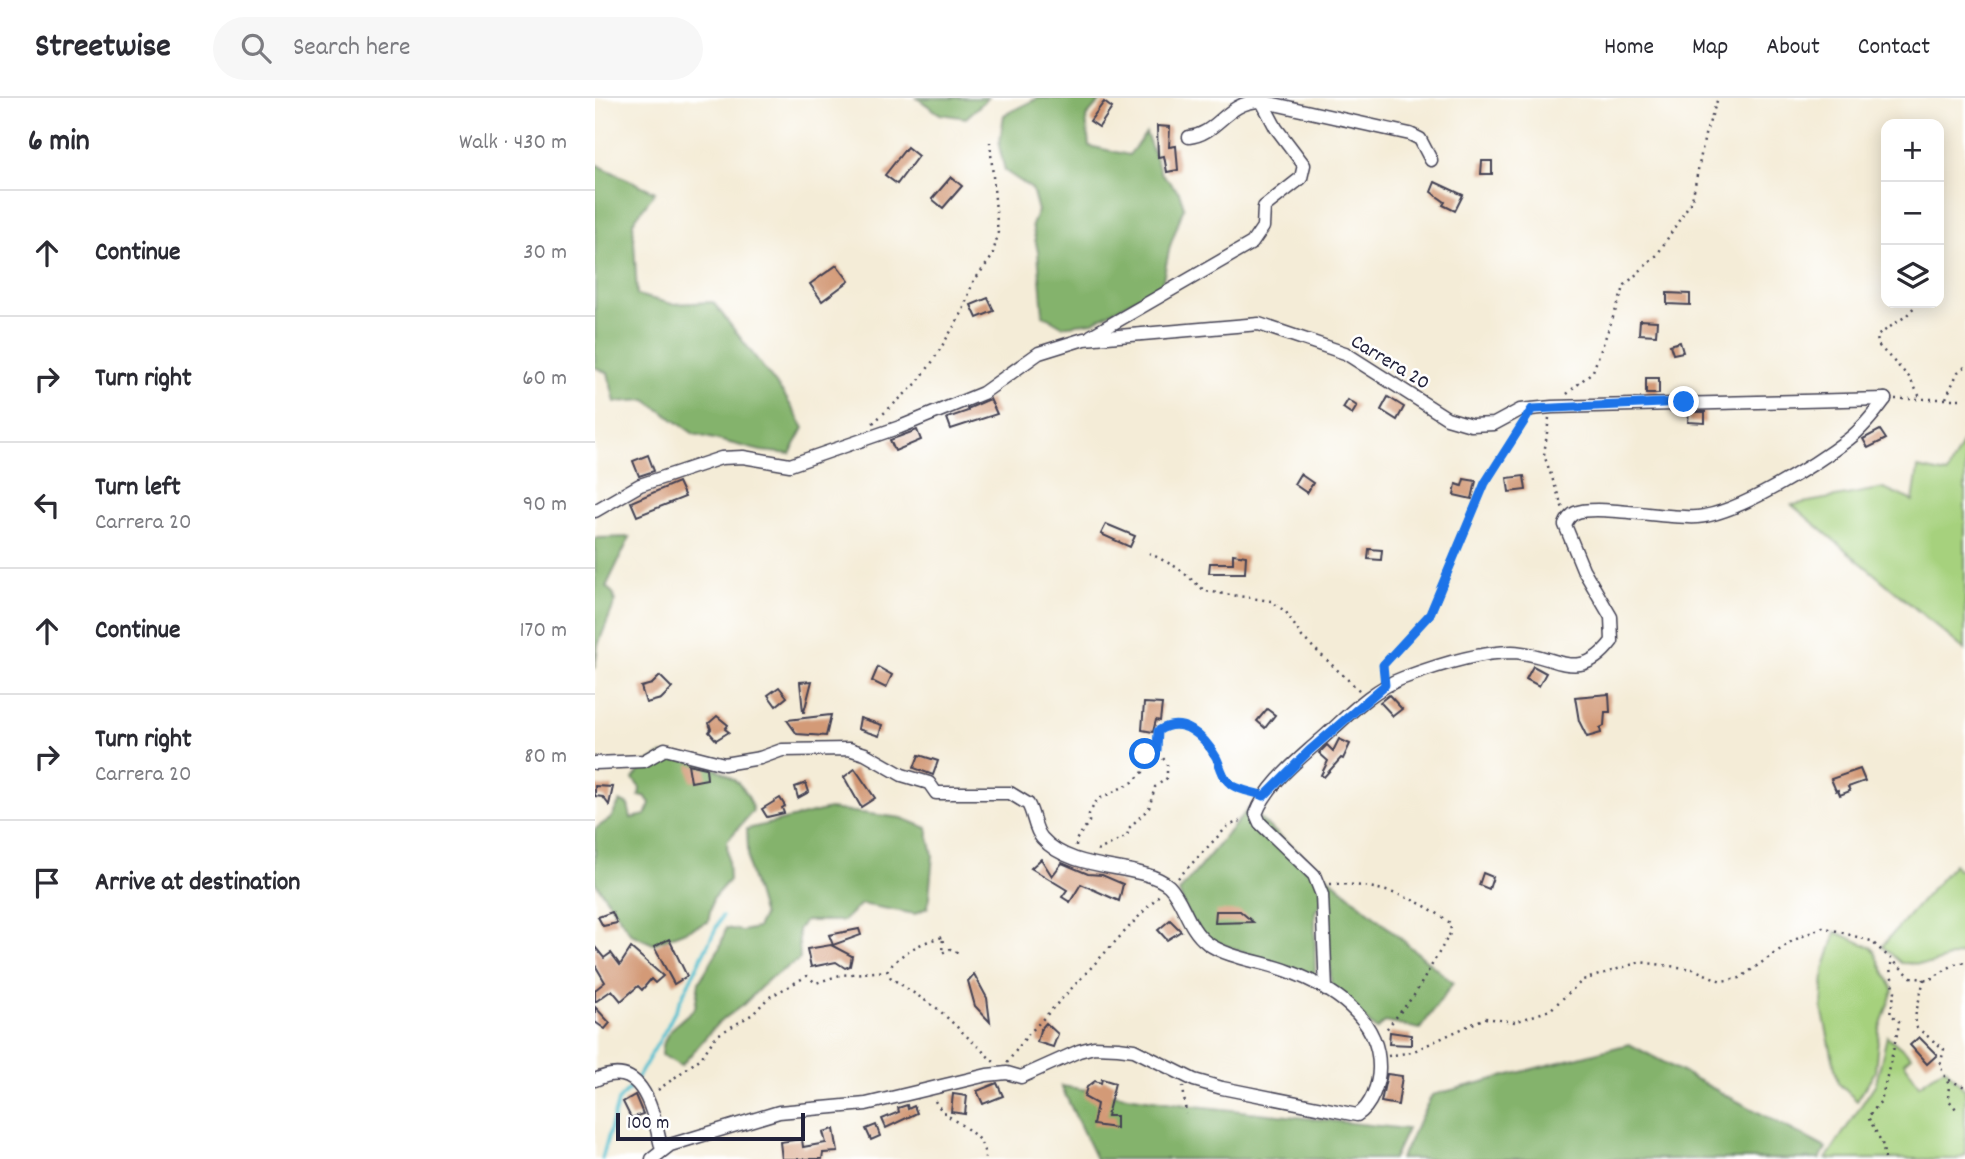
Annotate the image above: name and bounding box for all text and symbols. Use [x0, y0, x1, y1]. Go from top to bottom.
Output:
search box [213, 17, 703, 80]
text: Streetwise [35, 25, 171, 72]
icon: search [237, 29, 275, 67]
text: Search here [293, 30, 410, 67]
text: Home [1604, 31, 1654, 65]
text: Map [1692, 31, 1728, 65]
text: About [1766, 31, 1820, 65]
text: Contact [1858, 31, 1930, 65]
map controls [1881, 119, 1944, 308]
button: + [1881, 119, 1944, 182]
text: 6 min [28, 122, 90, 165]
text: Walk · 430 m [459, 127, 567, 160]
button: − [1881, 182, 1944, 245]
icon: ahead [28, 234, 66, 272]
text: Continue [95, 235, 180, 272]
text: 30 m [523, 237, 567, 270]
button: layers [1881, 245, 1944, 308]
street label: Carrera 20 [1344, 328, 1435, 399]
icon: right [28, 360, 66, 398]
text: Turn right [95, 361, 192, 398]
text: 60 m [522, 363, 567, 396]
route end [1668, 386, 1699, 417]
text: Turn left [95, 470, 181, 507]
icon: left [28, 486, 66, 524]
text: 90 m [523, 489, 567, 522]
text: Carrera 20 [95, 507, 192, 540]
icon: ahead [28, 612, 66, 650]
text: Continue [95, 613, 180, 650]
text: 170 m [520, 615, 567, 648]
text: Turn right [95, 722, 192, 759]
icon: right [28, 738, 66, 776]
route start [1129, 738, 1160, 769]
text: 80 m [524, 741, 567, 774]
text: Carrera 20 [95, 759, 192, 792]
icon: arrive [28, 864, 66, 902]
text: Arrive at destination [95, 865, 300, 902]
scale bar [616, 1110, 805, 1142]
text: 100 m [627, 1111, 669, 1138]

